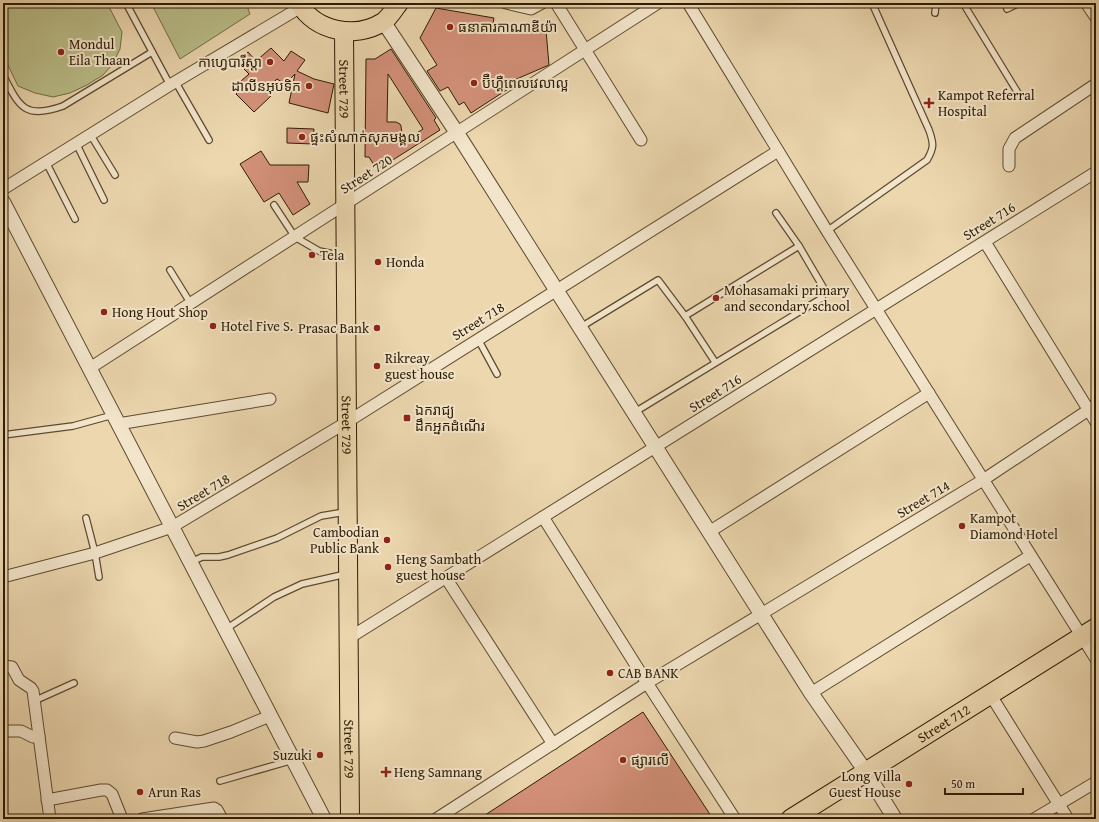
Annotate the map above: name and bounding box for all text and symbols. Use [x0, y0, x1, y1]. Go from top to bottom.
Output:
place label: ធនាគារកាណាឌីយ៉ា [458, 17, 557, 37]
marker: ធនាគារកាណាឌីយ៉ា [445, 22, 455, 32]
place label: Mondul Eila Thaan [69, 34, 131, 70]
marker: Mondul Eila Thaan [56, 47, 66, 57]
place label: កាហ្វេបារីស្តា [198, 52, 262, 72]
marker: កាហ្វេបារីស្តា [265, 57, 275, 67]
street label: Street 729 [334, 60, 355, 119]
place label: ប៊ឺហ្គឺពេលវេលាល្អ [482, 73, 568, 93]
place label: ដាលីនអុបទិក [231, 76, 301, 96]
marker: ប៊ឺហ្គឺពេលវេលាល្អ [469, 78, 479, 88]
marker: ដាលីនអុបទិក [304, 81, 314, 91]
place label: Kampot Referral Hospital [938, 85, 1035, 121]
marker: Kampot Referral Hospital [923, 97, 935, 109]
place label: ផ្ទះសំណាក់សុភមង្គល [310, 127, 420, 147]
marker: ផ្ទះសំណាក់សុភមង្គល [297, 132, 307, 142]
street label: Street 720 [336, 149, 396, 198]
street label: Street 716 [959, 197, 1019, 245]
place label: Tela [320, 245, 345, 265]
marker: Tela [307, 250, 317, 260]
place label: Honda [386, 252, 425, 272]
marker: Honda [373, 257, 383, 267]
place label: Mohasamaki primary and secondary school [724, 280, 850, 316]
marker: Mohasamaki primary and secondary school [711, 293, 721, 303]
street label: Street 718 [448, 297, 508, 345]
place label: Hong Hout Shop [112, 302, 208, 322]
marker: Hong Hout Shop [99, 307, 109, 317]
place label: Hotel Five S. [221, 316, 293, 336]
place label: Prasac Bank [298, 318, 370, 338]
marker: Hotel Five S. [208, 321, 218, 331]
marker: Prasac Bank [372, 323, 382, 333]
place label: Rikreay guest house [385, 348, 455, 384]
marker: Rikreay guest house [372, 361, 382, 371]
street label: Street 716 [685, 369, 745, 417]
street label: Street 729 [337, 396, 357, 455]
place label: ឯករាជ្យ ដឹកអ្នកដំណើរ [415, 400, 485, 436]
marker: ឯករាជ្យ ដឹកអ្នកដំណើរ [402, 413, 412, 423]
street label: Street 718 [173, 468, 234, 516]
street label: Street 714 [893, 475, 954, 523]
place label: Kampot Diamond Hotel [970, 508, 1058, 544]
marker: Kampot Diamond Hotel [957, 521, 967, 531]
place label: Cambodian Public Bank [310, 522, 380, 558]
marker: Cambodian Public Bank [382, 535, 392, 545]
place label: Heng Sambath guest house [396, 549, 481, 585]
marker: Heng Sambath guest house [383, 562, 393, 572]
place label: CAB BANK [618, 663, 679, 683]
marker: CAB BANK [605, 668, 615, 678]
street label: Street 712 [913, 699, 974, 748]
street label: Street 729 [339, 719, 360, 779]
place label: Suzuki [273, 745, 312, 765]
marker: Suzuki [315, 750, 325, 760]
place label: ផ្សារលើ [631, 750, 669, 770]
marker: ផ្សារលើ [618, 755, 628, 765]
place label: Heng Samnang [394, 762, 482, 782]
place label: Long Villa Guest House [829, 766, 901, 802]
marker: Heng Samnang [381, 767, 391, 777]
scale bar [945, 770, 1023, 796]
text: 50 m [951, 775, 975, 792]
marker: Long Villa Guest House [904, 779, 914, 789]
place label: Arun Ras [148, 782, 201, 802]
marker: Arun Ras [135, 787, 145, 797]

